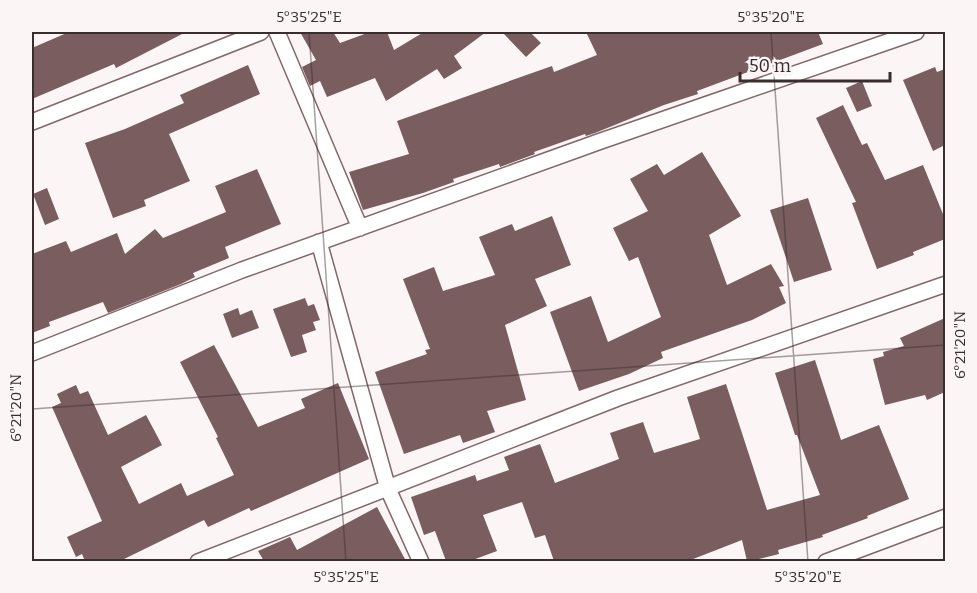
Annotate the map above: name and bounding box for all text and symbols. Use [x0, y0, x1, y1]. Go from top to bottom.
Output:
text: 5°35'25"E [276, 8, 342, 26]
text: 5°35'20"E [737, 8, 805, 26]
scale bar [740, 45, 890, 83]
text: 50 m [749, 55, 791, 77]
text: 6°21'20"N [951, 311, 969, 379]
text: 6°21'20"N [7, 374, 25, 442]
text: 5°35'25"E [313, 568, 379, 586]
text: 5°35'20"E [774, 568, 842, 586]

